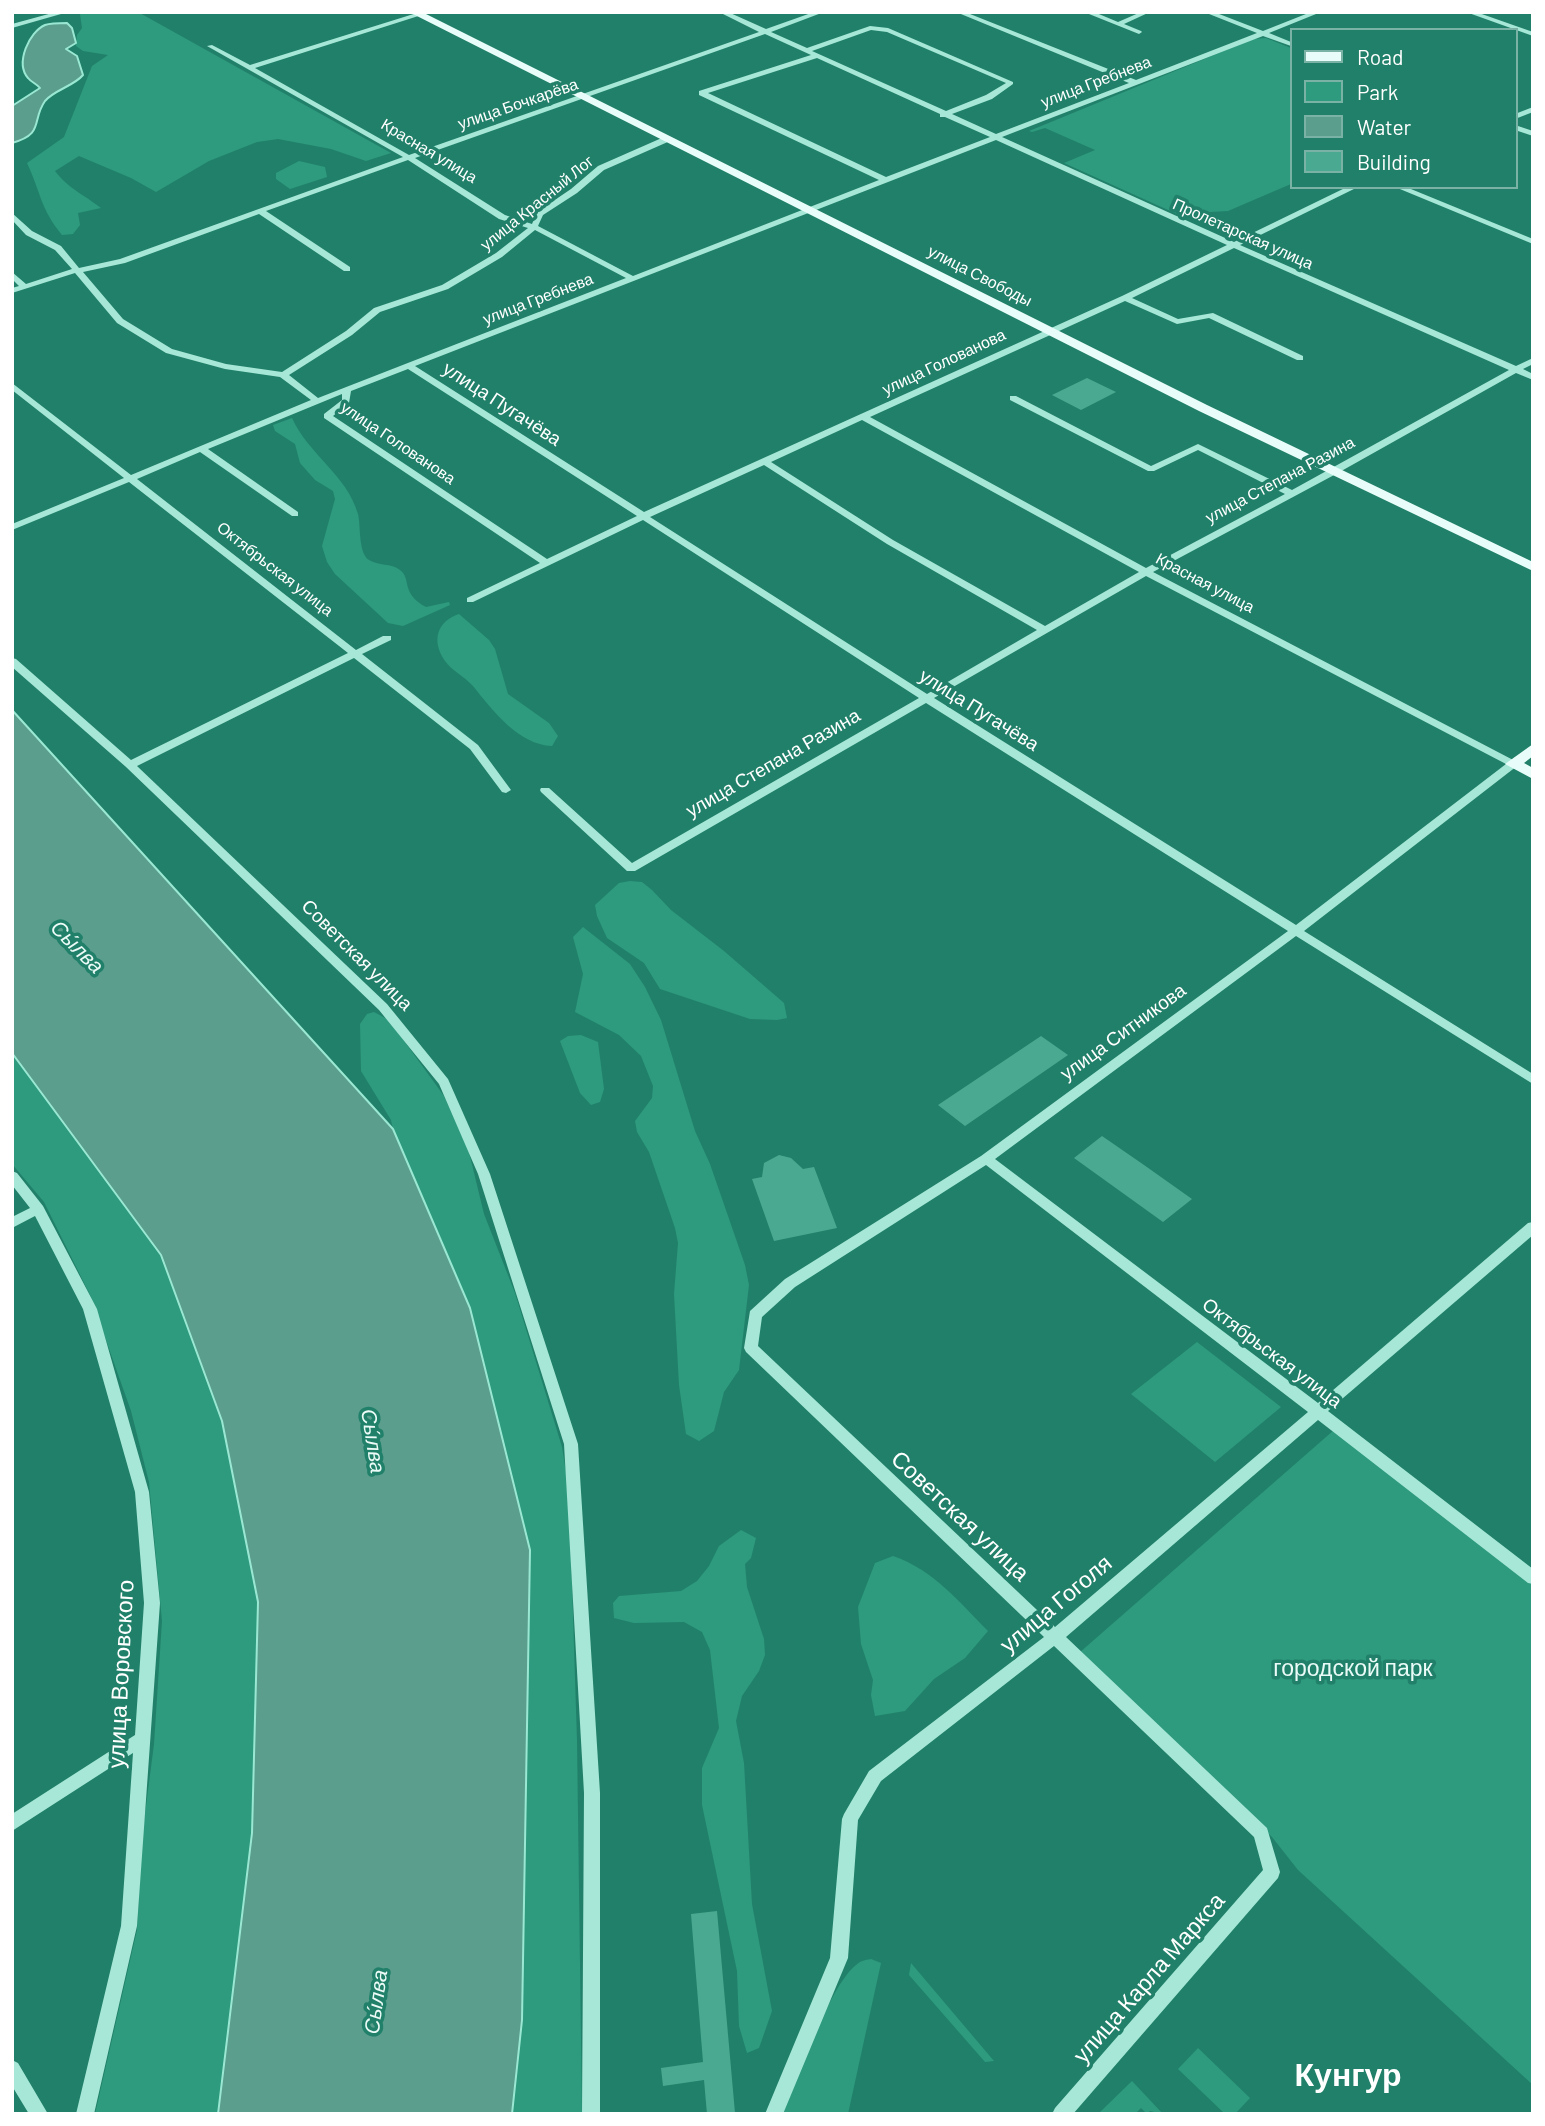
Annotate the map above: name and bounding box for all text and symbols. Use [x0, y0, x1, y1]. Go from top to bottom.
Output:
legend [1290, 28, 1517, 189]
text: Road [1357, 44, 1403, 69]
street label: улица Гребнева [1038, 52, 1154, 112]
street label: улица Бочкарёва [455, 74, 581, 134]
text: Park [1357, 79, 1398, 104]
text: Water [1357, 114, 1411, 139]
street label: Красная улица [377, 115, 481, 187]
text: Building [1357, 149, 1431, 174]
street label: улица Красный Лог [477, 151, 597, 255]
street label: Пролетарская улица [1170, 194, 1316, 274]
street label: улица Свободы [925, 241, 1035, 311]
street label: улица Гребнева [480, 269, 596, 329]
street label: улица Голованова [879, 325, 1009, 399]
street label: улица Пугачёва [438, 357, 566, 451]
street label: улица Голованова [337, 398, 459, 488]
street label: улица Степана Разина [1202, 433, 1358, 527]
street label: Октябрьская улица [213, 518, 337, 620]
street label: Красная улица [1153, 549, 1257, 617]
street label: улица Пугачёва [915, 664, 1043, 756]
street label: улица Степана Разина [682, 704, 864, 822]
street label: Советская улица [297, 895, 417, 1015]
water label: Сы́лва [45, 915, 109, 979]
street label: улица Ситникова [1056, 979, 1190, 1085]
street label: Октябрьская улица [1198, 1293, 1346, 1413]
water label: Сы́лва [355, 1407, 391, 1475]
street label: Советская улица [885, 1445, 1035, 1587]
street label: улица Гоголя [994, 1549, 1118, 1659]
street label: улица Воровского [102, 1579, 140, 1769]
park label: городской парк [1273, 1654, 1433, 1682]
street label: улица Карла Маркса [1068, 1887, 1230, 2069]
water label: Сы́лва [359, 1968, 393, 2036]
district label: Кунгур [1295, 2056, 1401, 2094]

